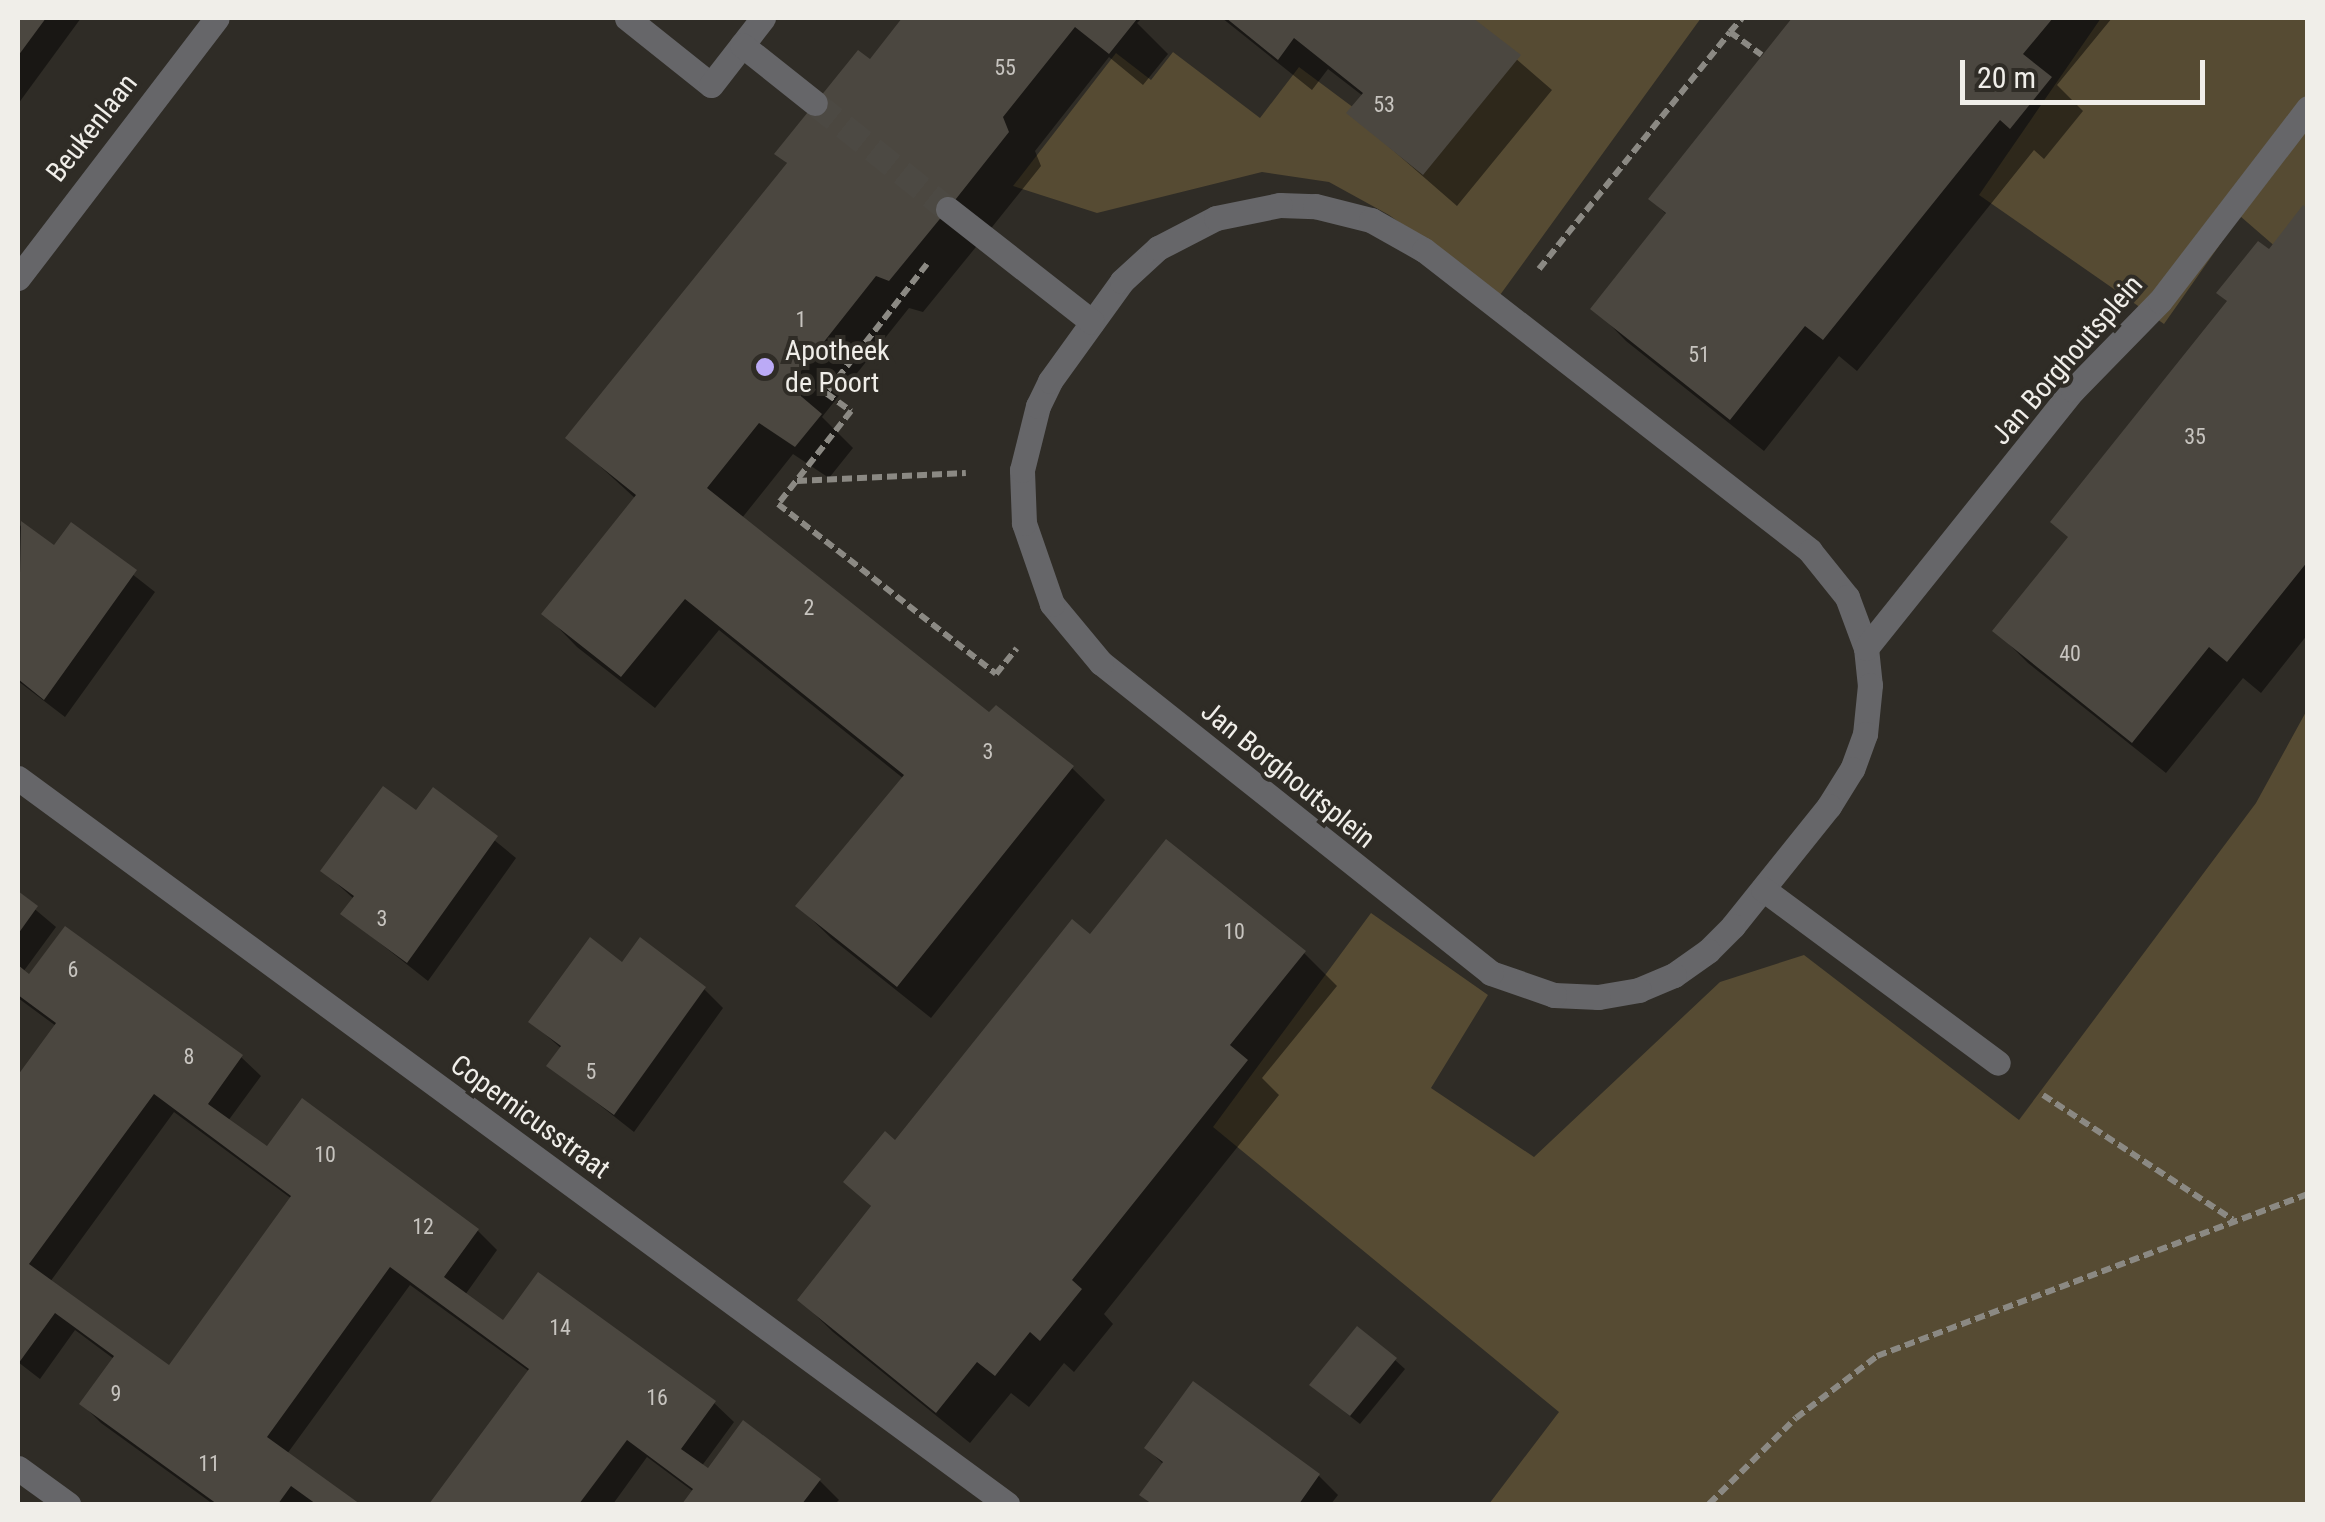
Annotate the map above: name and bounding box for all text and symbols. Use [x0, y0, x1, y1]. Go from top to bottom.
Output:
scale bar [1965, 40, 2210, 102]
house number: 55 [994, 55, 1016, 81]
text: 20 m [1977, 60, 2036, 95]
street label: Beukenlaan [39, 67, 145, 189]
house number: 53 [1373, 92, 1395, 118]
street label: Jan Borghoutsplein [1984, 268, 2150, 452]
house number: 1 [796, 307, 806, 333]
place label: Apotheek de Poort [785, 334, 890, 400]
house number: 51 [1688, 342, 1710, 368]
marker: Apotheek de Poort [754, 356, 776, 378]
house number: 35 [2184, 424, 2206, 450]
house number: 2 [804, 595, 814, 621]
house number: 40 [2059, 641, 2081, 667]
street label: Jan Borghoutsplein [1194, 695, 1382, 855]
house number: 3 [983, 739, 993, 765]
house number: 3 [377, 906, 387, 932]
house number: 10 [1223, 919, 1245, 945]
house number: 6 [68, 957, 78, 983]
house number: 8 [184, 1044, 194, 1070]
street label: Copernicusstraat [444, 1048, 616, 1186]
house number: 5 [586, 1059, 596, 1085]
house number: 10 [314, 1142, 336, 1168]
house number: 12 [412, 1214, 434, 1240]
house number: 14 [549, 1315, 571, 1341]
house number: 9 [111, 1381, 121, 1407]
house number: 16 [646, 1385, 668, 1411]
house number: 11 [198, 1451, 220, 1477]

